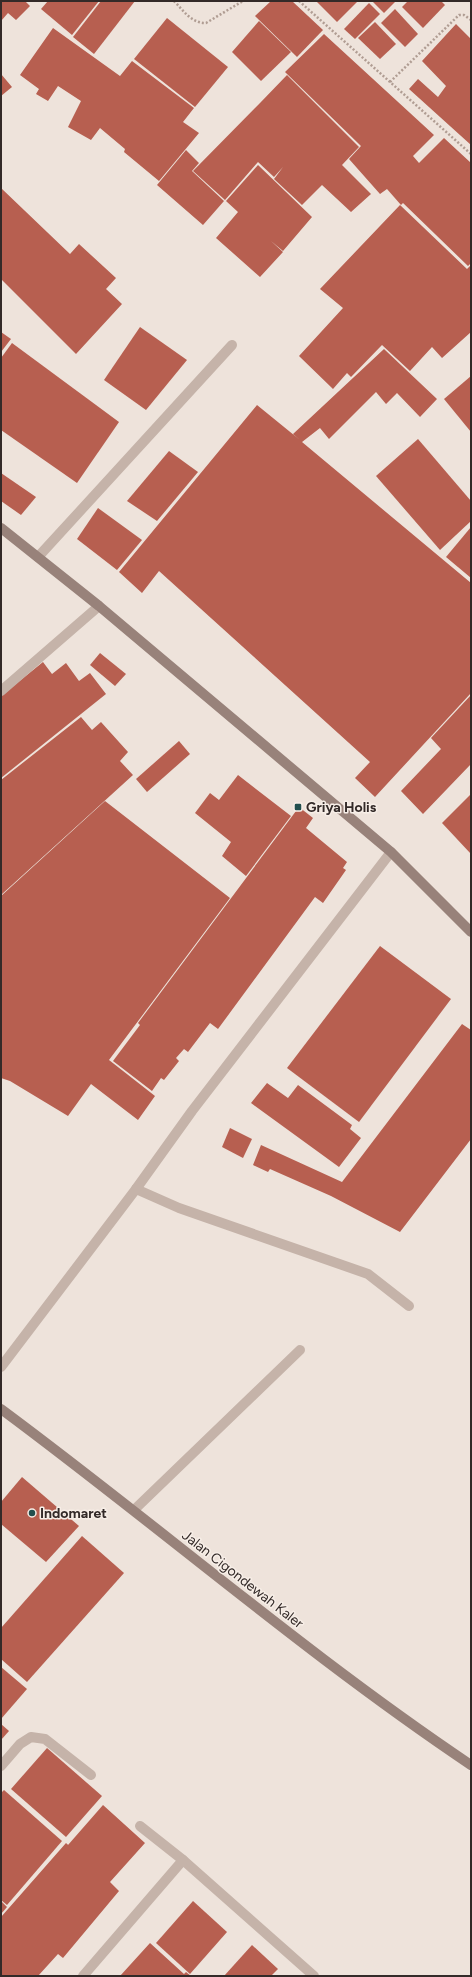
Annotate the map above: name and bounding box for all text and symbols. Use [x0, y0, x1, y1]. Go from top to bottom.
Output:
place label: Griya Holis [306, 799, 377, 816]
marker: Griya Holis [293, 802, 303, 812]
place label: Indomaret [40, 1505, 107, 1522]
marker: Indomaret [27, 1508, 37, 1518]
street label: Jalan Cigondewah Kaler [179, 1527, 307, 1632]

